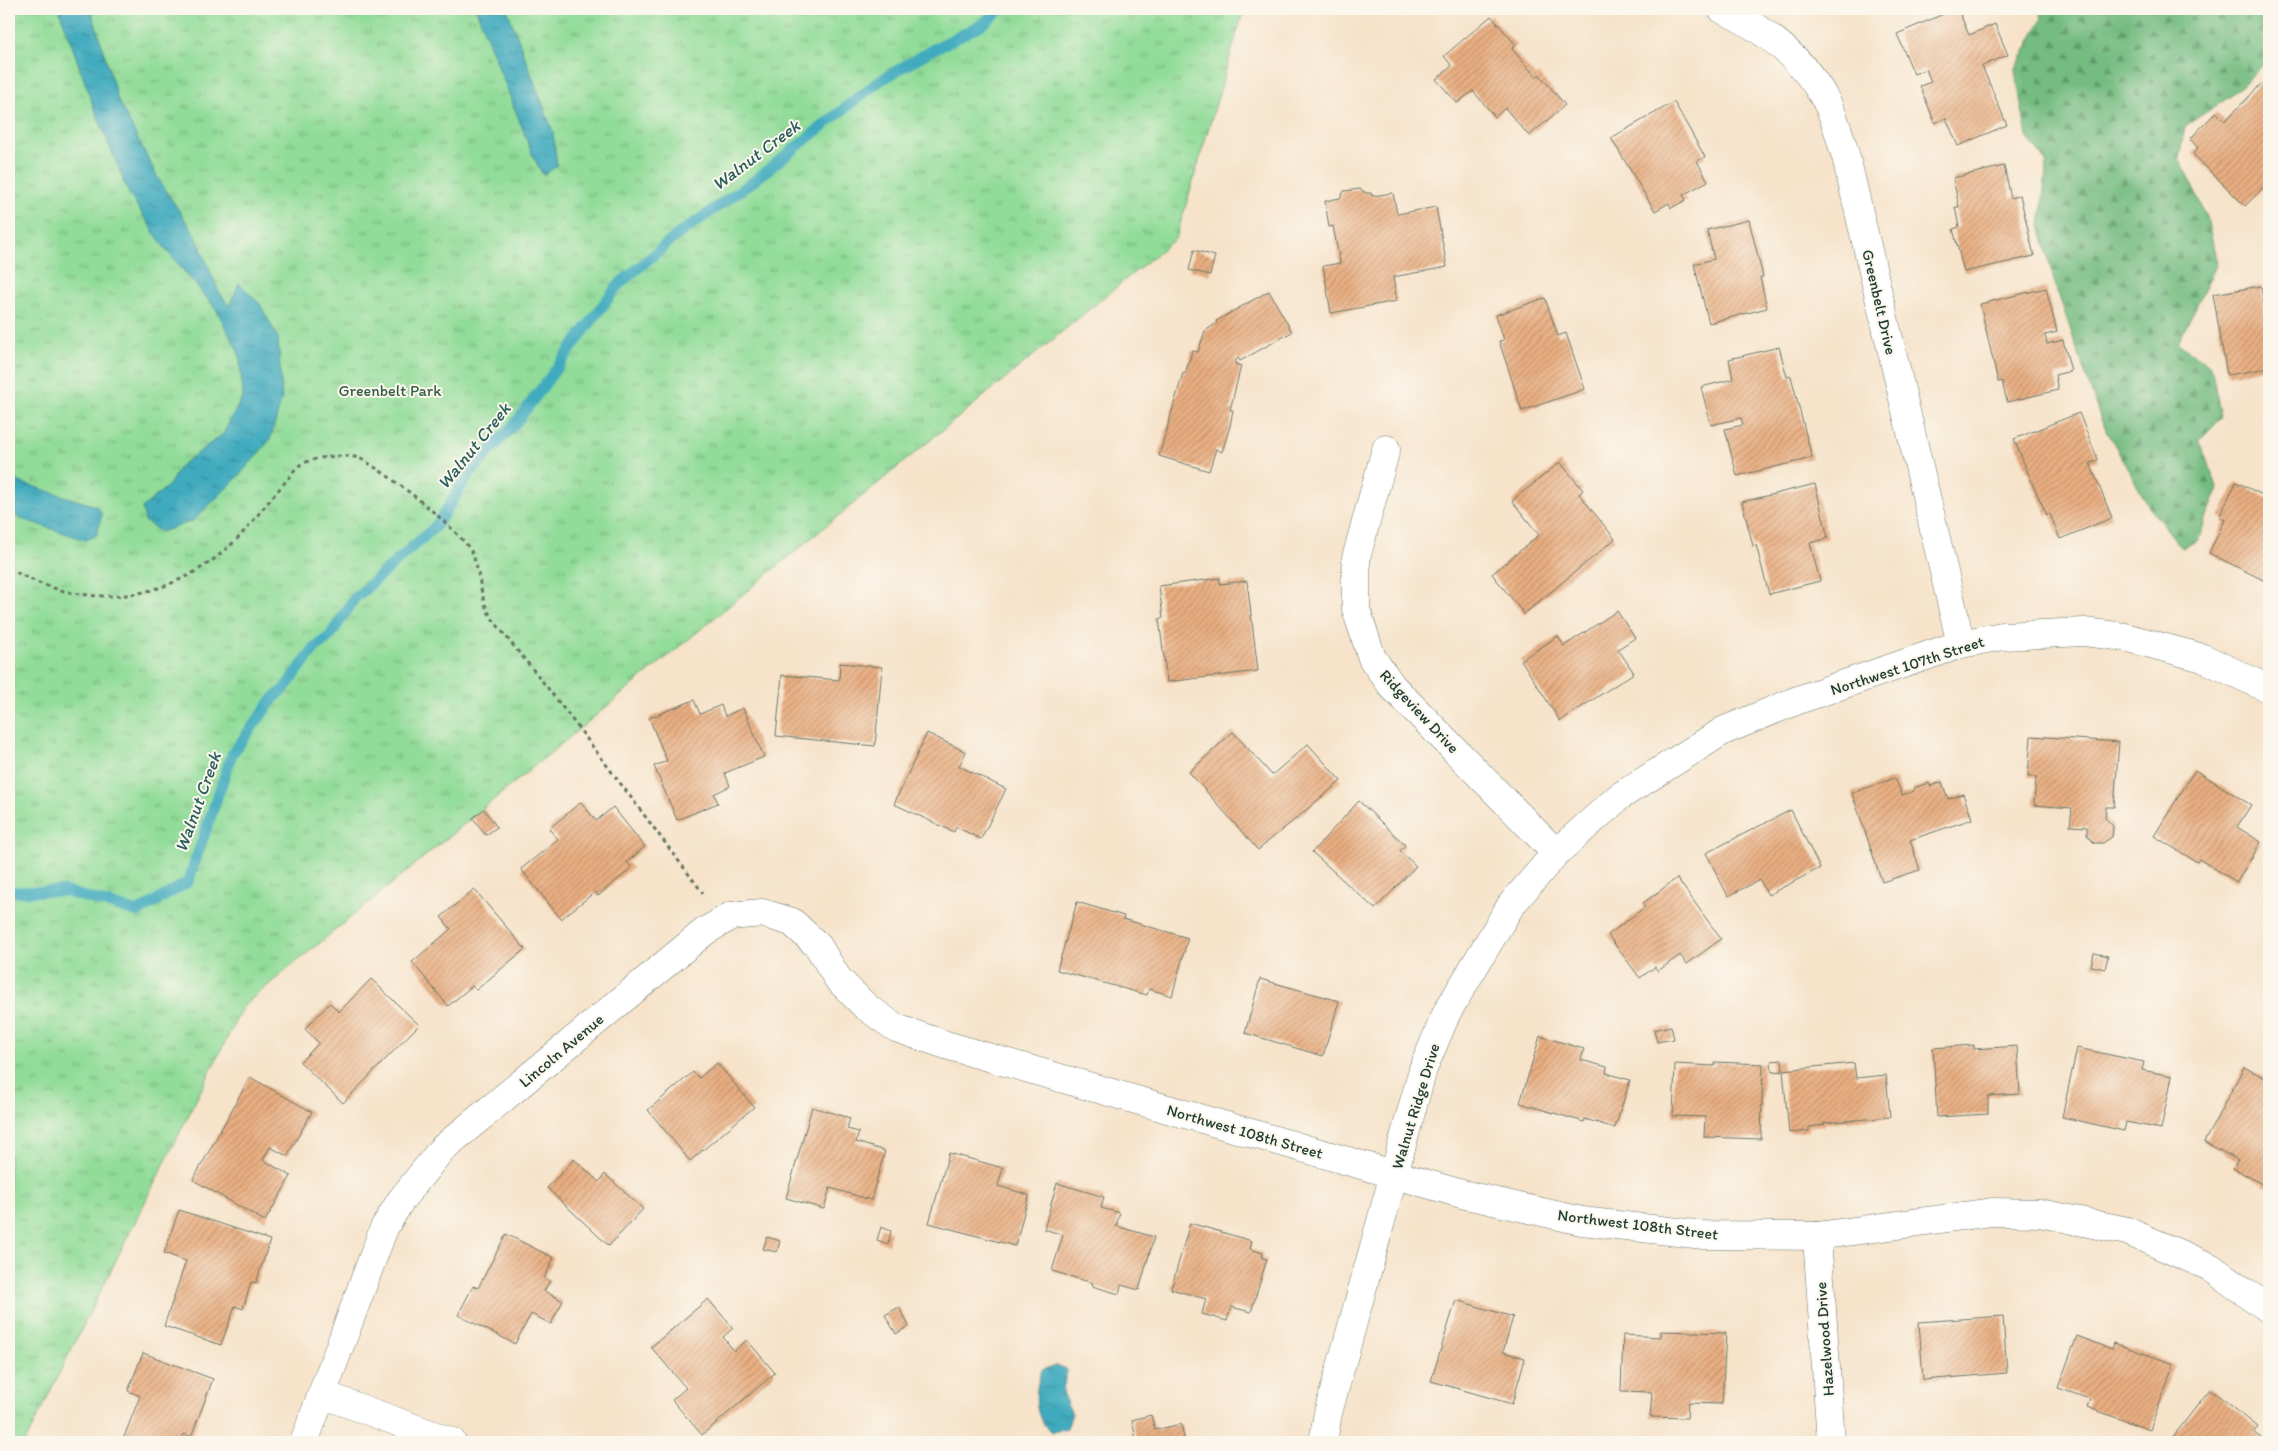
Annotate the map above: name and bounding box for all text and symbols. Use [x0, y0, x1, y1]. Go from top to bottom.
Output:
water label: Walnut Creek [708, 114, 806, 195]
street label: Greenbelt Drive [1858, 248, 1901, 357]
park label: Greenbelt Park [339, 381, 442, 400]
water label: Walnut Creek [433, 397, 517, 494]
street label: Northwest 107th Street [1828, 632, 1986, 699]
street label: Ridgeview Drive [1376, 665, 1464, 757]
water label: Walnut Creek [170, 747, 227, 855]
street label: Lincoln Avenue [515, 1009, 608, 1091]
street label: Walnut Ridge Drive [1387, 1041, 1444, 1171]
street label: Northwest 108th Street [1165, 1100, 1325, 1163]
street label: Northwest 108th Street [1557, 1205, 1719, 1244]
street label: Hazelwood Drive [1811, 1281, 1838, 1397]

